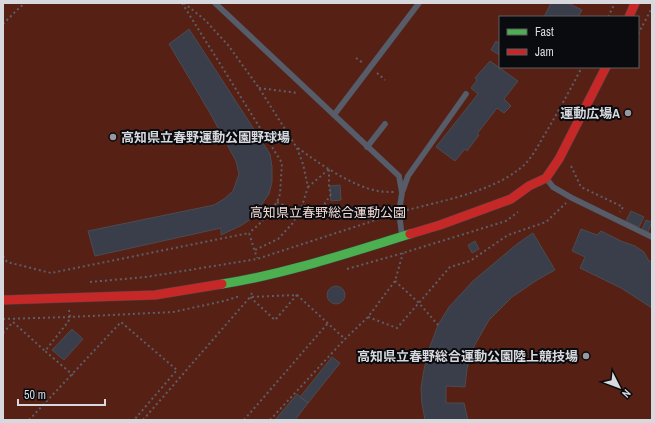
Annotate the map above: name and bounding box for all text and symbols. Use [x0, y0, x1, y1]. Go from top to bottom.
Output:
legend [499, 16, 639, 68]
text: Fast [535, 24, 554, 40]
text: Jam [535, 44, 554, 60]
place label: 運動広場A [560, 105, 620, 122]
marker: 運動広場A [623, 108, 633, 118]
place label: 高知県立春野運動公園野球場 [121, 129, 290, 146]
marker: 高知県立春野運動公園野球場 [108, 132, 118, 142]
park label: 高知県立春野総合運動公園 [250, 204, 406, 221]
place label: 高知県立春野総合運動公園陸上競技場 [357, 348, 578, 365]
marker: 高知県立春野総合運動公園陸上競技場 [581, 351, 591, 361]
north arrow [599, 367, 639, 407]
scale bar [18, 381, 105, 407]
text: 50 m [24, 387, 46, 403]
text: N [619, 387, 634, 401]

